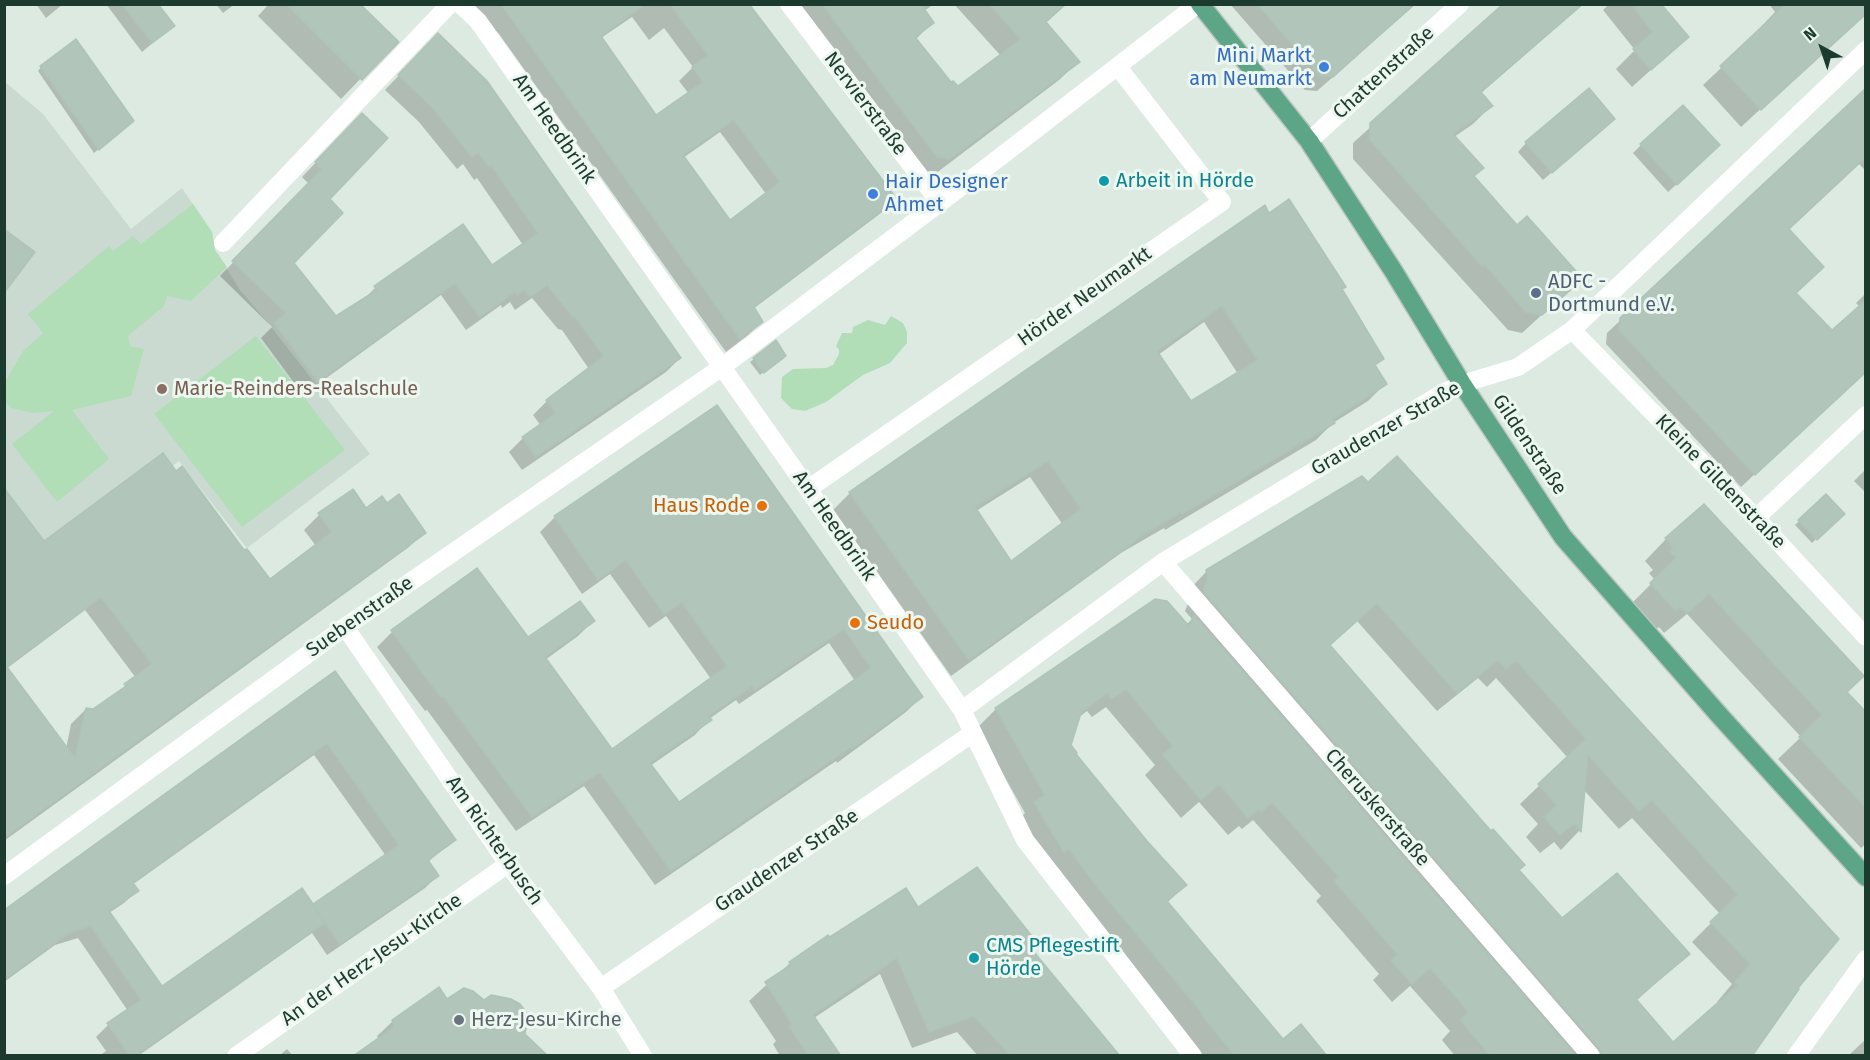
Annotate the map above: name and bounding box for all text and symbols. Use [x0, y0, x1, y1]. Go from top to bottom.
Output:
north arrow [1792, 18, 1852, 78]
street label: Chattenstraße [1329, 21, 1439, 125]
text: N [1800, 23, 1820, 45]
place label: Mini Markt am Neumarkt [1189, 44, 1312, 91]
street label: Nervierstraße [818, 48, 912, 160]
marker: Mini Markt am Neumarkt [1317, 60, 1331, 74]
street label: Am Heedbrink [507, 70, 601, 188]
place label: Arbeit in Hörde [1116, 169, 1254, 193]
place label: Hair Designer Ahmet [885, 170, 1008, 217]
marker: Arbeit in Hörde [1097, 174, 1111, 188]
marker: Hair Designer Ahmet [866, 187, 880, 201]
street label: Hörder Neumarkt [1014, 242, 1156, 352]
place label: ADFC - Dortmund e.V. [1548, 270, 1675, 317]
marker: ADFC - Dortmund e.V. [1529, 286, 1543, 300]
place label: Marie-Reinders-Realschule [174, 377, 418, 401]
street label: Graudenzer Straße [1307, 377, 1465, 481]
marker: Marie-Reinders-Realschule [155, 382, 169, 396]
street label: Gildenstraße [1487, 390, 1571, 500]
street label: Kleine Gildenstraße [1650, 410, 1790, 554]
street label: Am Heedbrink [787, 467, 881, 585]
place label: Haus Rode [653, 494, 750, 518]
marker: Haus Rode [755, 499, 769, 513]
street label: Suebenstraße [302, 571, 418, 663]
place label: Seudo [867, 611, 924, 635]
marker: Seudo [848, 616, 862, 630]
street label: Cheruskerstraße [1319, 744, 1435, 872]
street label: Am Richterbusch [440, 772, 548, 910]
street label: Graudenzer Straße [711, 804, 863, 918]
street label: An der Herz-Jesu-Kirche [277, 888, 467, 1032]
place label: CMS Pflegestift Hörde [986, 934, 1120, 981]
marker: CMS Pflegestift Hörde [967, 951, 981, 965]
place label: Herz-Jesu-Kirche [471, 1008, 622, 1032]
marker: Herz-Jesu-Kirche [452, 1013, 466, 1027]

